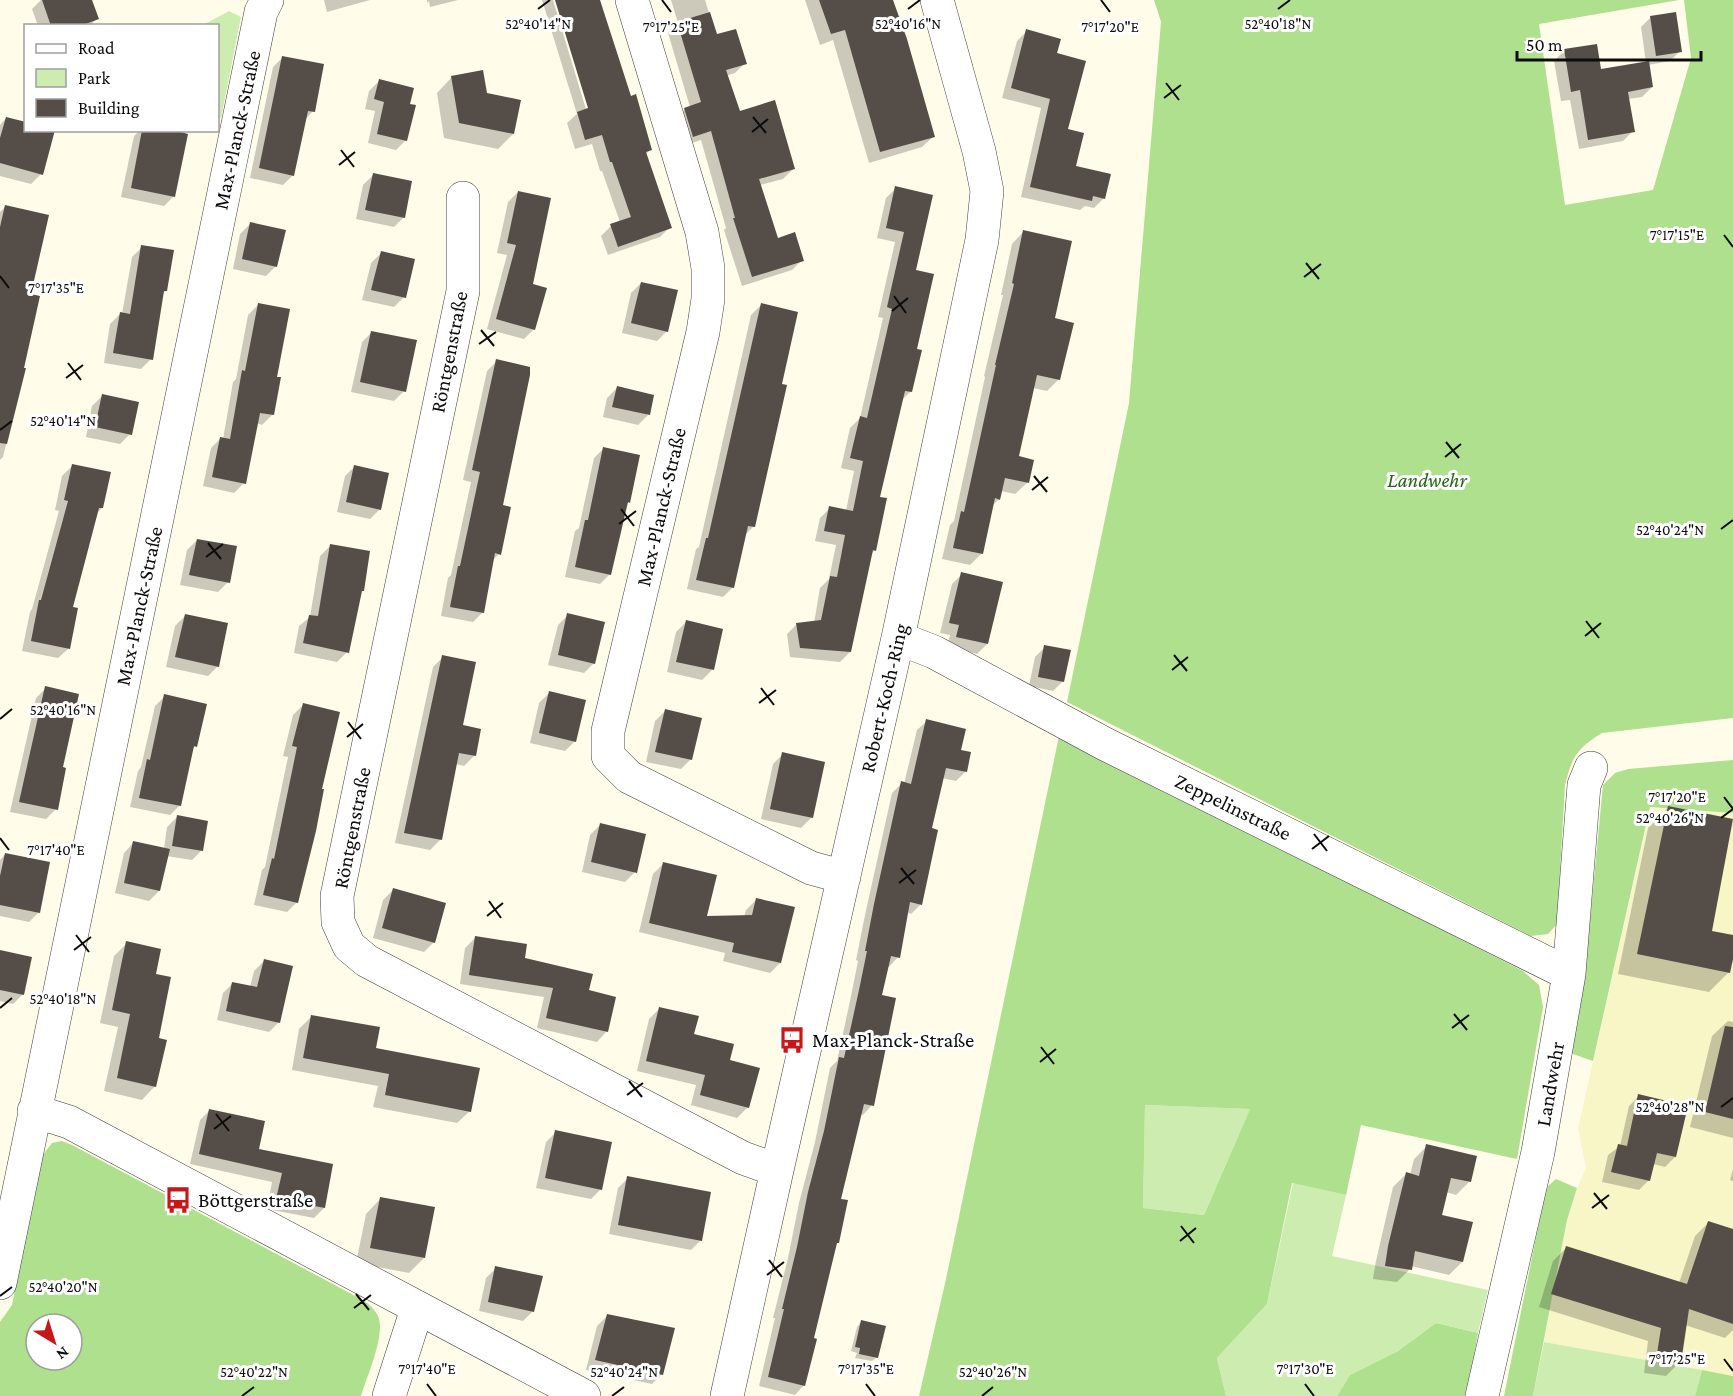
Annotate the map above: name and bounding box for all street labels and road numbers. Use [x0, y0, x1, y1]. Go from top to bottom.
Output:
street label: Max-Planck-Straße [208, 48, 266, 212]
street label: Röntgenstraße [425, 289, 473, 415]
street label: Max-Planck-Straße [631, 425, 691, 589]
street label: Max-Planck-Straße [110, 524, 168, 688]
street label: Robert-Koch-Ring [855, 621, 913, 775]
street label: Röntgenstraße [328, 765, 376, 891]
street label: Zeppelinstraße [1171, 768, 1295, 846]
street label: Landwehr [1531, 1039, 1569, 1128]

